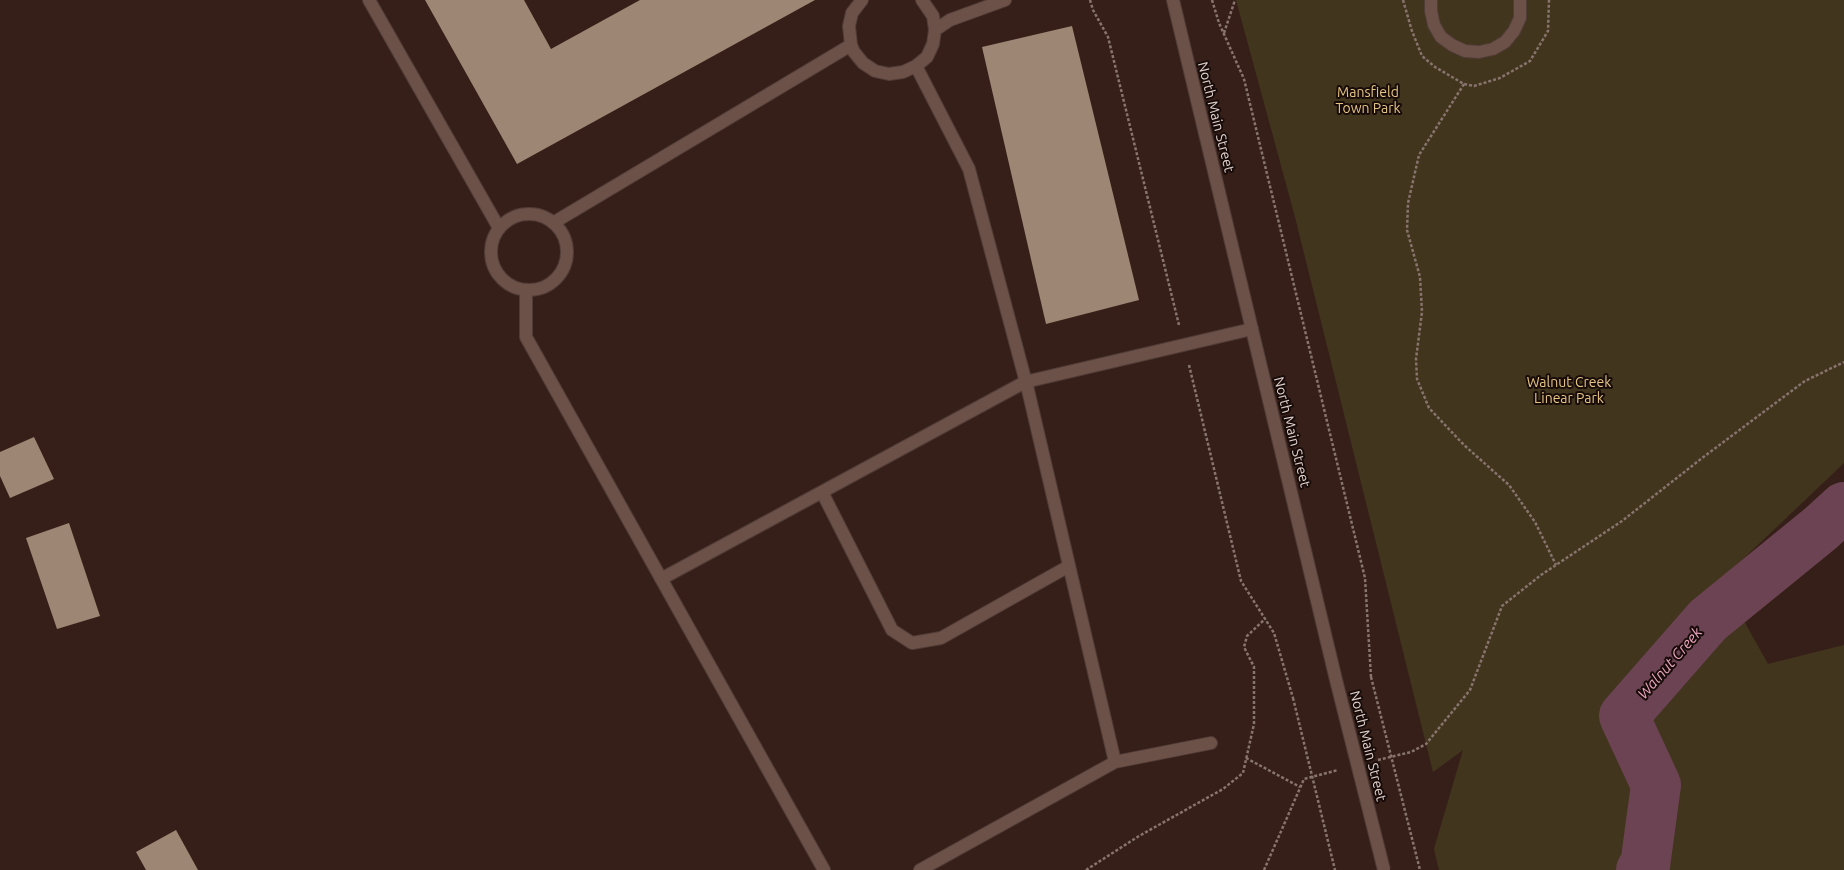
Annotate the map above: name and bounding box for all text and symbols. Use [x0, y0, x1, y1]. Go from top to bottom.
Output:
street label: North Main Street [1194, 60, 1238, 174]
park label: Mansfield Town Park [1335, 84, 1401, 116]
park label: Walnut Creek Linear Park [1527, 374, 1611, 406]
street label: North Main Street [1270, 375, 1314, 489]
water label: Walnut Creek [1634, 623, 1706, 703]
street label: North Main Street [1346, 689, 1390, 803]

